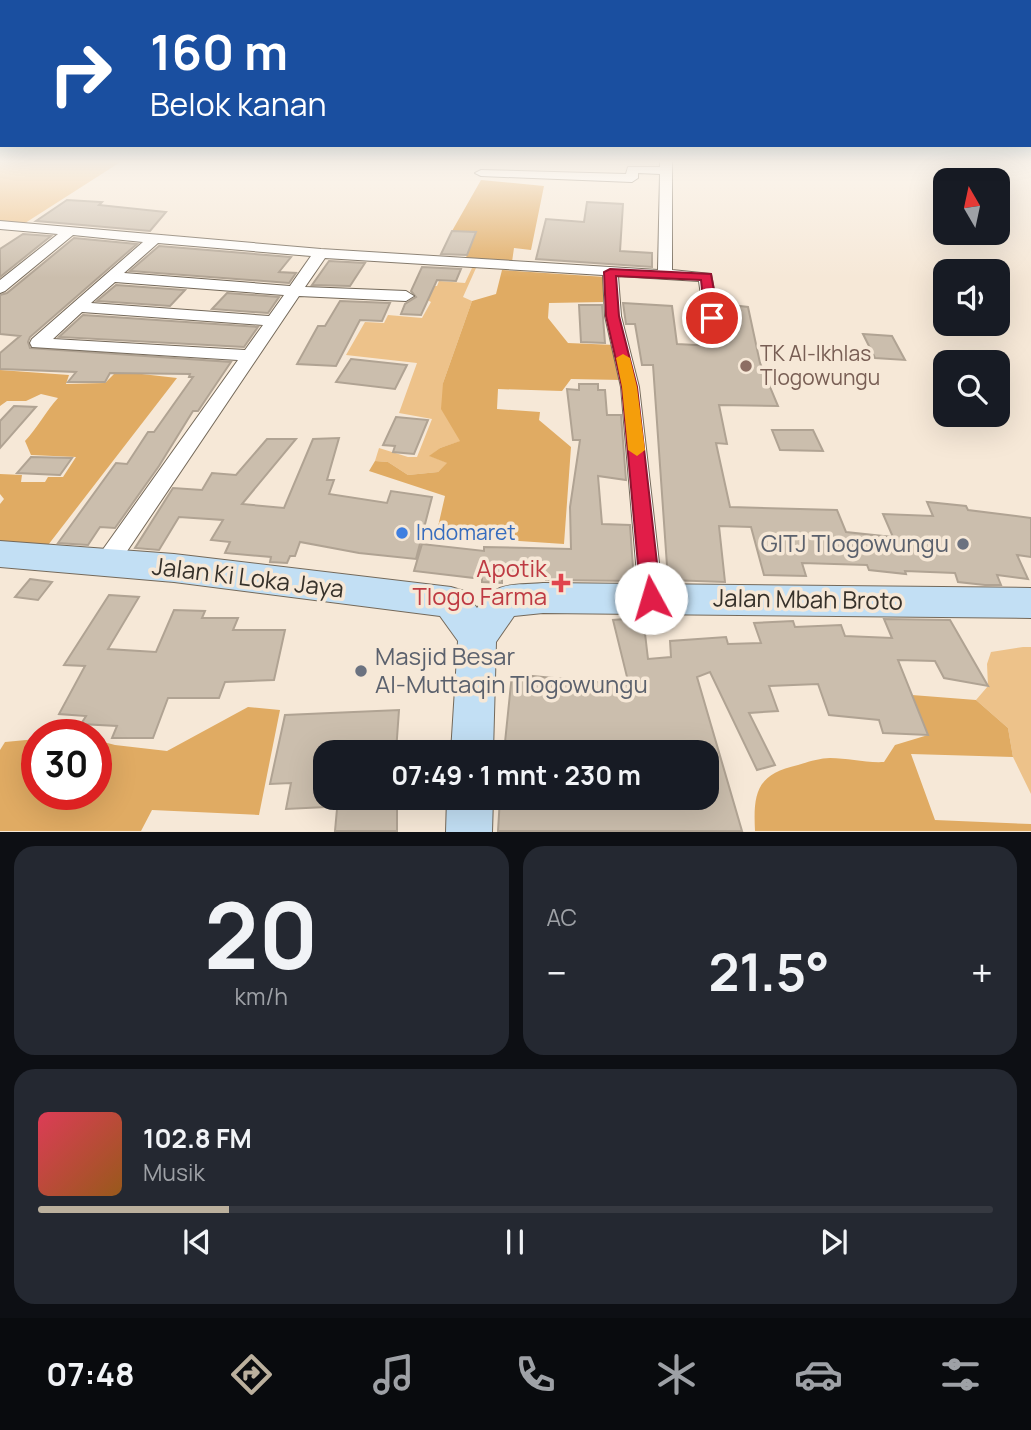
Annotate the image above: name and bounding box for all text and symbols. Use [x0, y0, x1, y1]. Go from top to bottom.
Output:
text: 160 m [150, 18, 288, 85]
icon: right [35, 28, 126, 119]
text: Belok kanan [150, 82, 326, 126]
north arrow [933, 168, 1010, 245]
map controls [933, 168, 1010, 427]
button: sound [933, 259, 1010, 336]
pin [682, 288, 742, 348]
icon: arrive [693, 299, 731, 337]
place label: TK Al-Ikhlas Tlogowungu [760, 339, 880, 391]
button: search [933, 350, 1010, 427]
marker: TK Al-Ikhlas Tlogowungu [738, 358, 754, 374]
place label: Indomaret [416, 518, 516, 546]
marker: Indomaret [394, 525, 410, 541]
place label: GITJ Tlogowungu [761, 526, 949, 559]
marker: GITJ Tlogowungu [955, 536, 971, 552]
street label: Jalan Ki Loka Jaya [150, 548, 346, 605]
place label: Apotik Tlogo Farma [412, 551, 548, 612]
position arrow [614, 561, 688, 635]
marker: Apotik Tlogo Farma [553, 575, 569, 591]
street label: Jalan Mbah Broto [713, 580, 903, 617]
place label: Masjid Besar Al-Muttaqin Tlogowungu [375, 639, 648, 700]
marker: Masjid Besar Al-Muttaqin Tlogowungu [353, 663, 369, 679]
speed limit sign: 30 [21, 719, 112, 810]
text: 07:49 · 1 mnt · 230 m [391, 757, 641, 793]
text: 20 [204, 872, 318, 996]
text: AC [547, 901, 577, 933]
text: 21.5° [708, 936, 830, 1007]
text: − [547, 946, 567, 998]
text: + [971, 946, 993, 998]
text: km/h [235, 980, 288, 1012]
text: 102.8 FM [143, 1120, 252, 1156]
text: Musik [143, 1156, 205, 1188]
icon: previous [178, 1223, 216, 1261]
icon: pause [496, 1223, 534, 1261]
icon: next [815, 1223, 853, 1261]
icon: directions [227, 1350, 276, 1399]
icon: music [369, 1350, 418, 1399]
icon: phone [511, 1350, 560, 1399]
icon: climate [652, 1350, 701, 1399]
icon: car [794, 1350, 843, 1399]
icon: filters [936, 1350, 985, 1399]
text: 07:48 [46, 1352, 135, 1396]

